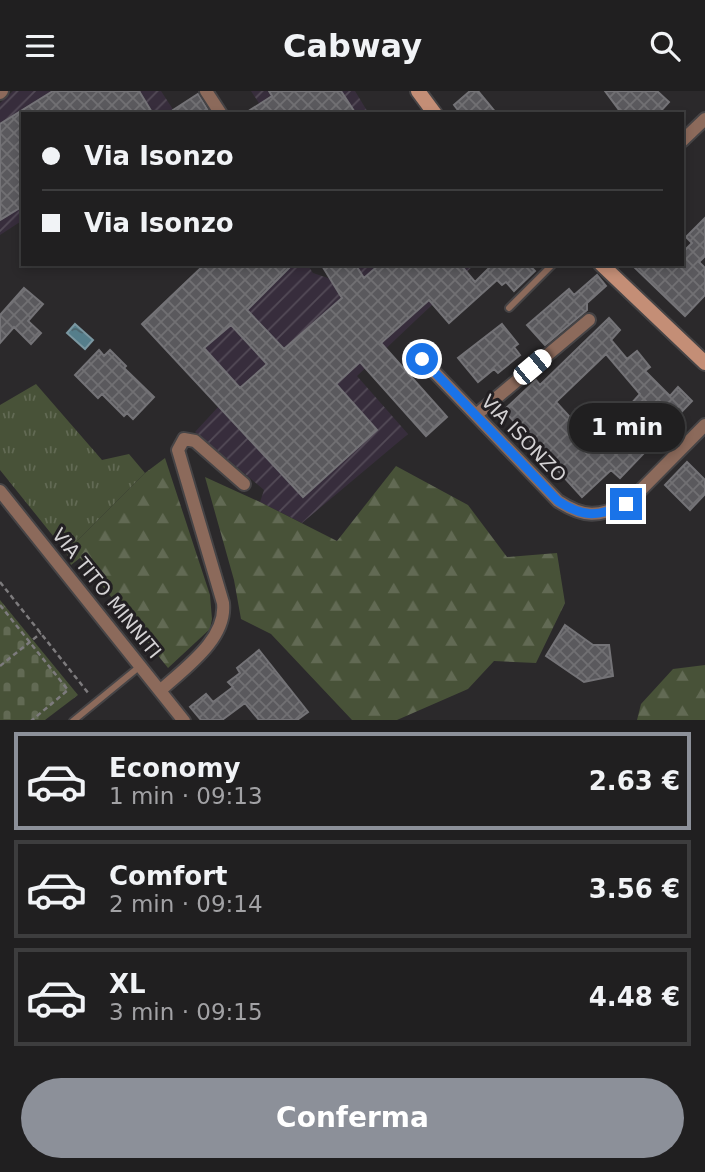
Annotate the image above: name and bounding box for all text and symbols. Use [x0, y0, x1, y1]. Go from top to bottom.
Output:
icon: menu [21, 27, 59, 65]
text: Cabway [283, 27, 422, 65]
icon: search [646, 27, 684, 65]
text: Via Isonzo [84, 141, 234, 171]
text: Via Isonzo [84, 208, 234, 238]
route start [406, 343, 438, 375]
car [510, 345, 555, 389]
street label: VIA ISONZO [477, 390, 571, 486]
callout: 1 min [568, 403, 684, 451]
text: 1 min [591, 414, 663, 440]
route end [610, 488, 642, 520]
street label: VIA TITO MINNITI [48, 524, 166, 662]
icon: car [25, 750, 88, 813]
text: Economy [109, 753, 240, 783]
text: 2.63 € [589, 766, 680, 796]
text: 1 min · 09:13 [109, 783, 263, 809]
icon: car [25, 858, 88, 921]
text: Comfort [109, 861, 227, 891]
text: 3.56 € [589, 874, 680, 904]
text: 2 min · 09:14 [109, 891, 263, 917]
icon: car [25, 966, 88, 1029]
text: XL [109, 969, 146, 999]
text: 4.48 € [589, 982, 680, 1012]
text: 3 min · 09:15 [109, 999, 263, 1025]
button: Conferma [21, 1078, 684, 1158]

